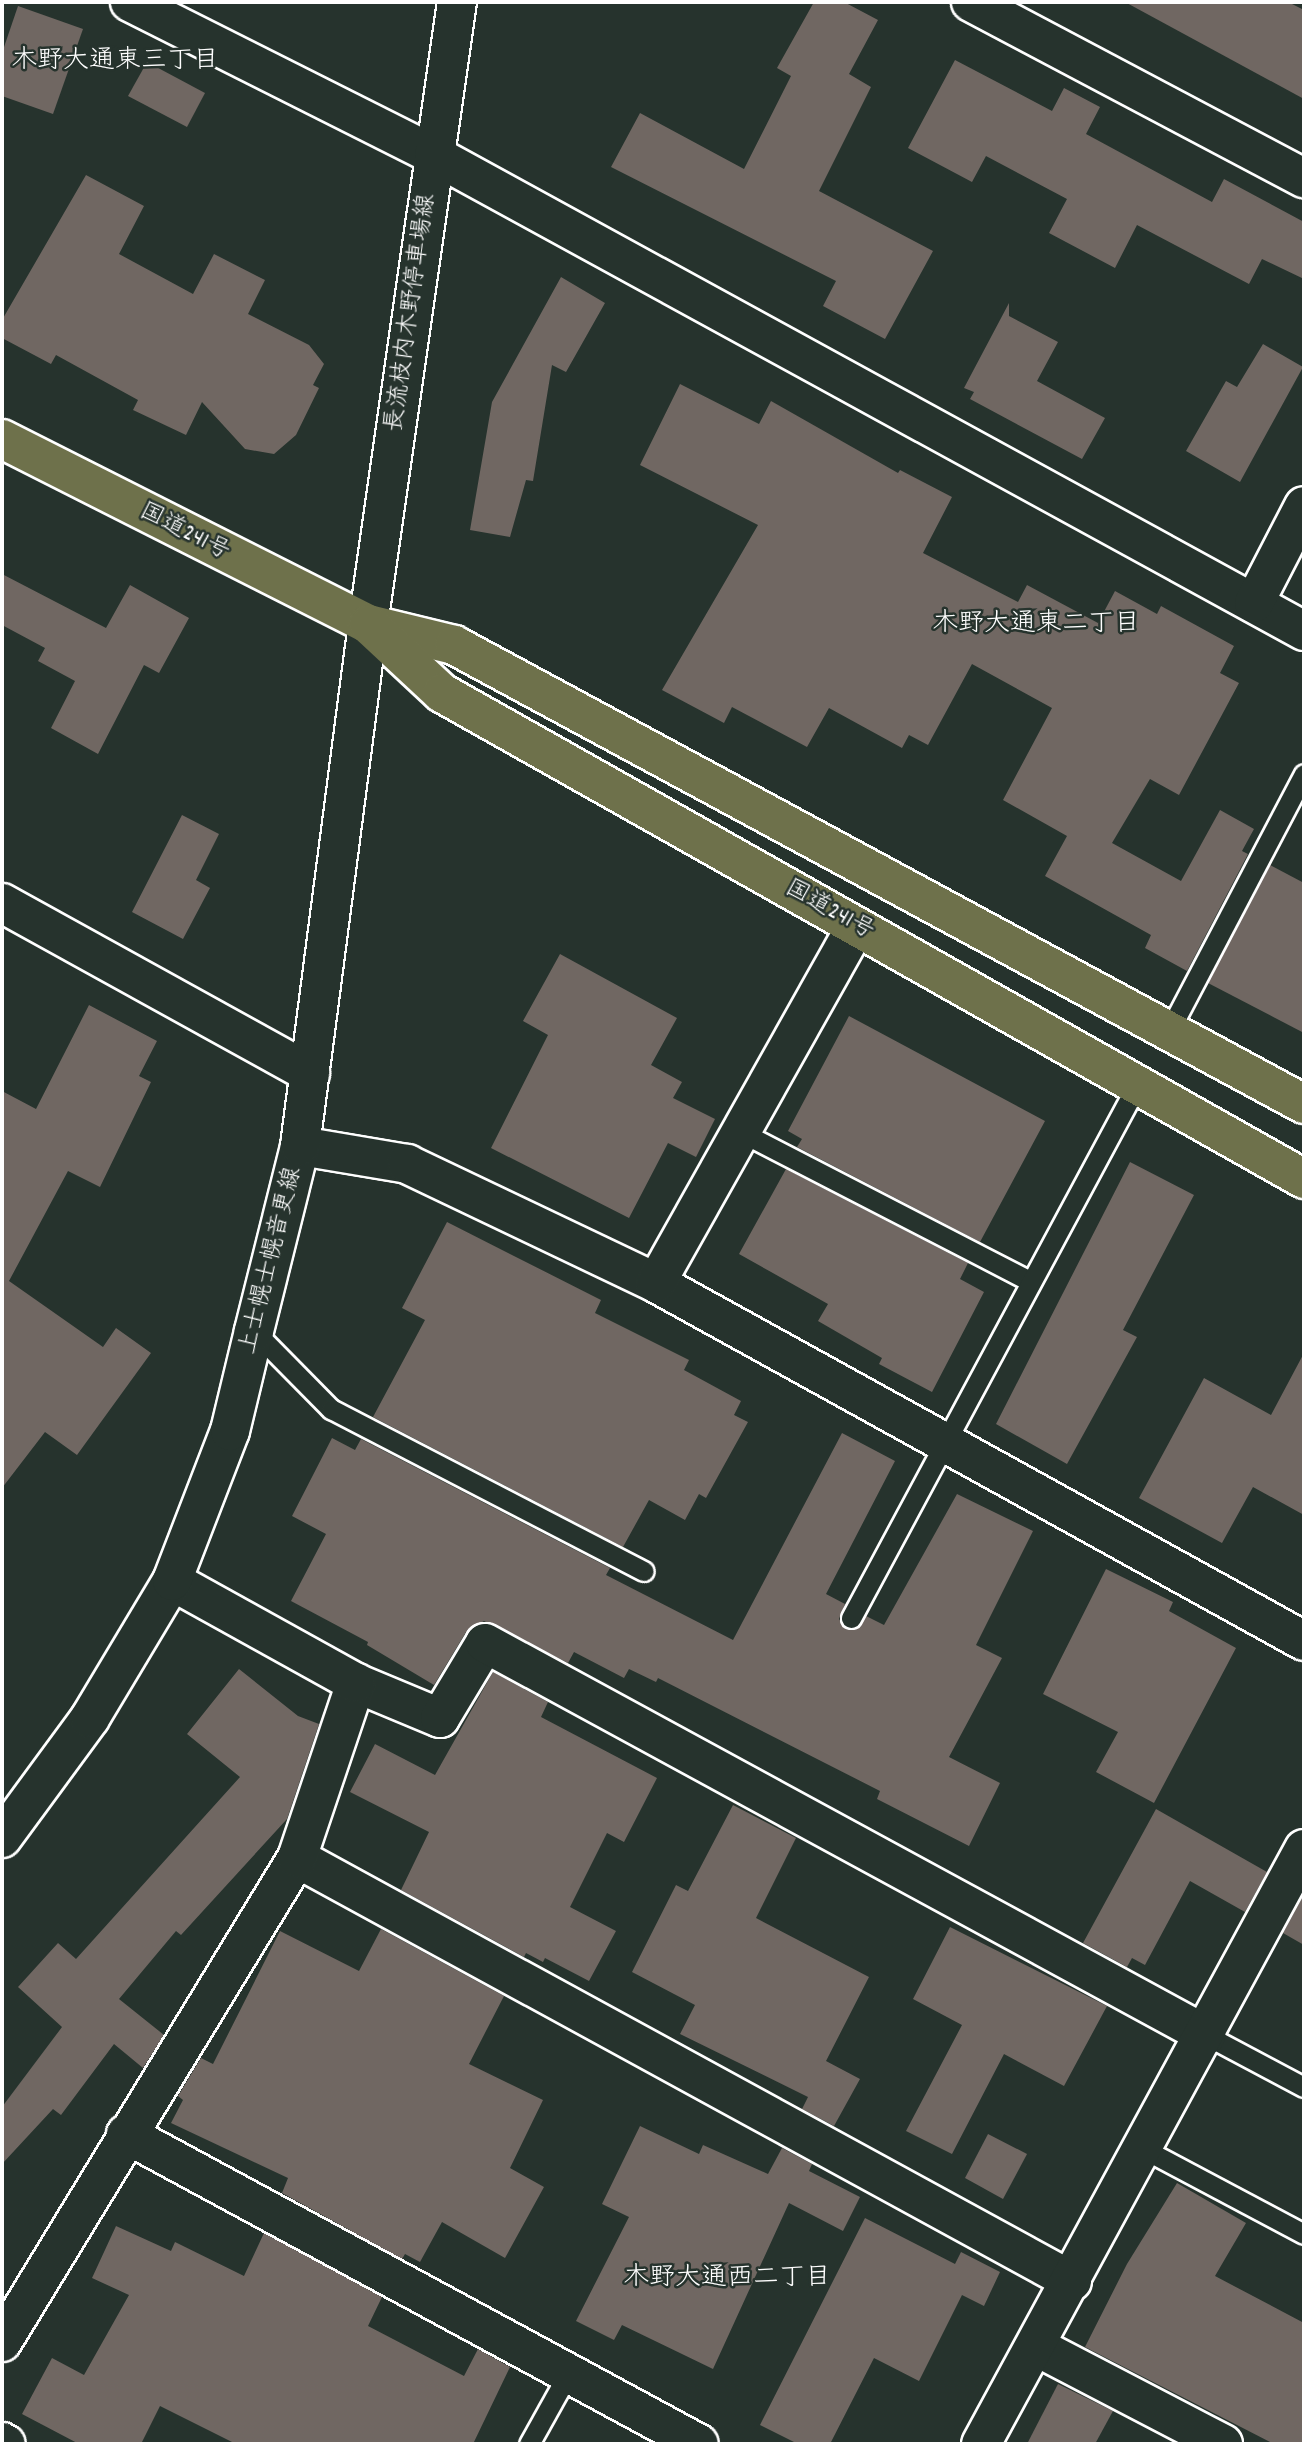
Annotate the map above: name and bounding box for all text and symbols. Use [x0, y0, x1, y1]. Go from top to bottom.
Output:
district label: 木野大通東三丁目 [11, 46, 219, 78]
street label: 長流枝内木野停車場線 [381, 192, 443, 434]
street label: 国道241号 [134, 498, 234, 568]
district label: 木野大通東二丁目 [932, 609, 1140, 641]
street label: 国道241号 [779, 875, 879, 947]
street label: 上士幌士幌音更線 [235, 1164, 309, 1358]
district label: 木野大通西二丁目 [623, 2263, 831, 2295]

